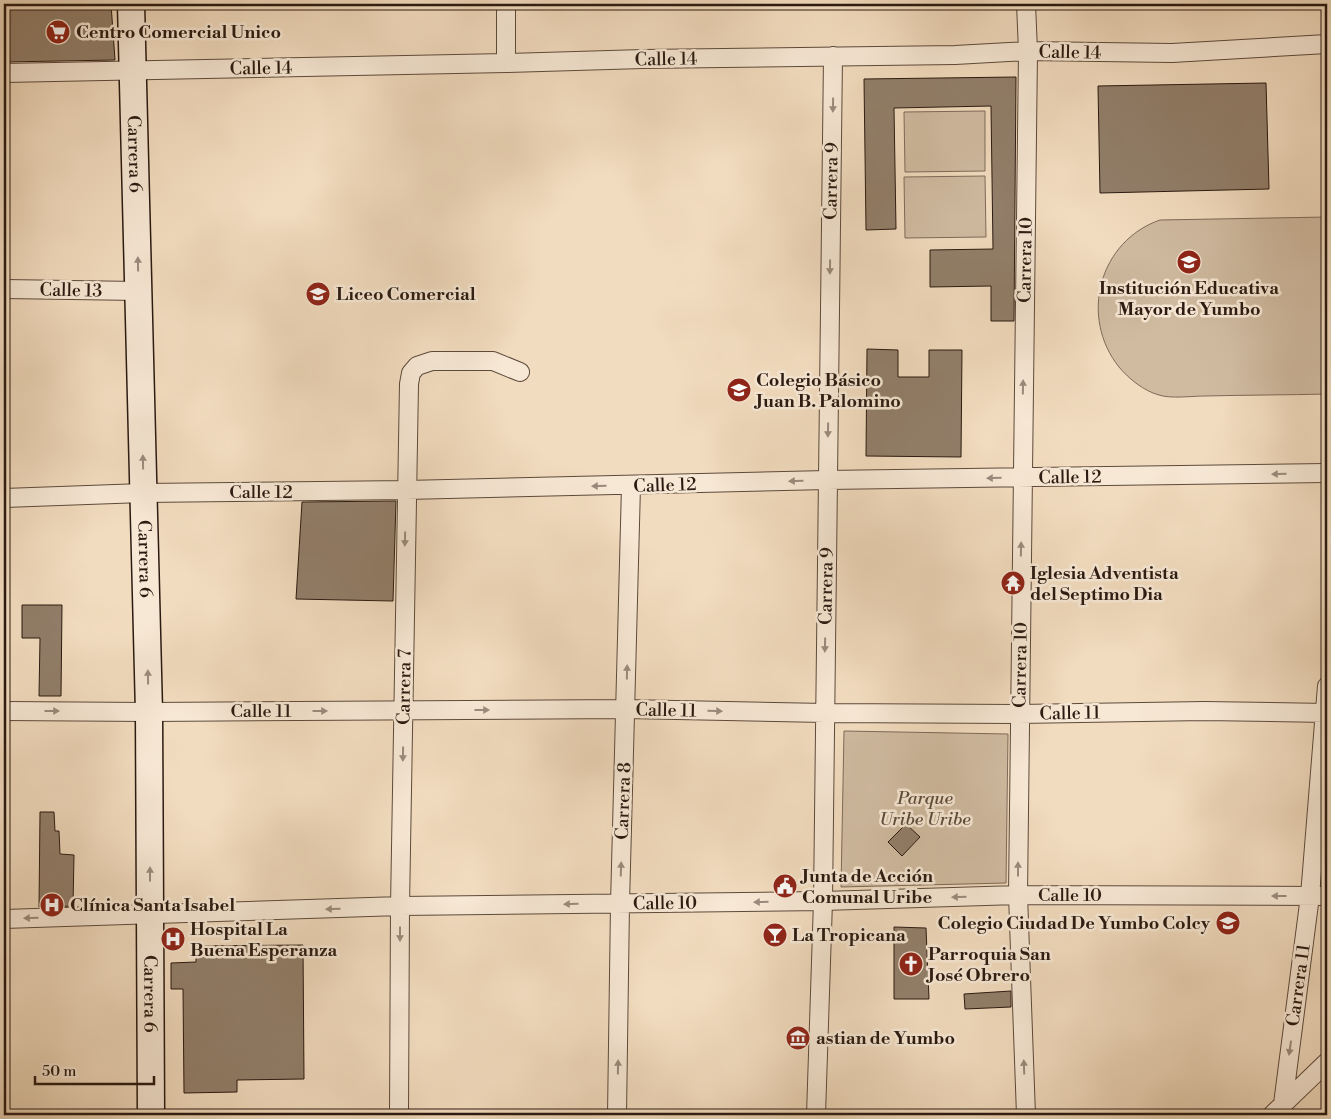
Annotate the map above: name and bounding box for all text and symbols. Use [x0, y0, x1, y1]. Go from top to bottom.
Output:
supermarket icon: Centro Comercial Unico [45, 19, 71, 45]
place label: Centro Comercial Unico [76, 21, 281, 44]
street label: Calle 14 [1038, 40, 1102, 65]
street label: Calle 14 [634, 47, 698, 72]
street label: Calle 14 [229, 56, 293, 81]
one-way arrow [828, 97, 836, 113]
street label: Carrera 6 [122, 115, 147, 193]
street label: Carrera 9 [819, 142, 844, 220]
street label: Carrera 10 [1013, 217, 1038, 303]
school or university icon: Institución Educativa Mayor de Yumbo [1176, 249, 1202, 275]
one-way arrow [134, 256, 142, 272]
one-way arrow [826, 259, 834, 275]
place label: Institución Educativa Mayor de Yumbo [1099, 277, 1279, 321]
street label: Calle 13 [39, 278, 103, 303]
school or university icon: Liceo Comercial [305, 281, 331, 307]
place label: Liceo Comercial [336, 283, 476, 306]
place label: Colegio Básico Juan B. Palomino [753, 369, 901, 413]
school or university icon: Colegio Básico Juan B. Palomino [726, 377, 752, 403]
one-way arrow [1020, 378, 1028, 394]
one-way arrow [824, 422, 832, 438]
one-way arrow [138, 453, 146, 469]
street label: Calle 12 [1038, 465, 1102, 490]
one-way arrow [1270, 470, 1286, 478]
street label: Calle 12 [633, 473, 697, 498]
one-way arrow [985, 474, 1001, 482]
one-way arrow [788, 477, 804, 485]
street label: Calle 12 [229, 481, 293, 504]
one-way arrow [590, 483, 606, 491]
street label: Carrera 6 [132, 520, 157, 598]
one-way arrow [401, 531, 409, 547]
one-way arrow [1017, 541, 1025, 557]
street label: Carrera 9 [814, 547, 839, 625]
place label: Iglesia Adventista del Septimo Dia [1030, 562, 1179, 606]
temple icon: Iglesia Adventista del Septimo Dia [1000, 570, 1026, 596]
street label: Carrera 10 [1008, 622, 1033, 708]
one-way arrow [821, 637, 829, 653]
street label: Carrera 7 [392, 649, 417, 725]
one-way arrow [623, 663, 631, 679]
one-way arrow [144, 668, 152, 684]
street label: Calle 11 [635, 698, 697, 723]
street label: Calle 11 [230, 700, 292, 723]
street label: Calle 11 [1039, 701, 1101, 726]
one-way arrow [475, 706, 491, 714]
one-way arrow [312, 707, 328, 715]
one-way arrow [707, 707, 723, 715]
one-way arrow [45, 708, 61, 716]
one-way arrow [398, 746, 406, 762]
street label: Carrera 8 [611, 762, 636, 840]
park label: Parque Uribe Uribe [879, 787, 971, 831]
one-way arrow [617, 861, 625, 877]
one-way arrow [1014, 861, 1022, 877]
place label: Junta de Acción Comunal Uribe [799, 865, 933, 909]
one-way arrow [146, 866, 154, 882]
public building icon: Junta de Acción Comunal Uribe [772, 873, 798, 899]
street label: Calle 10 [1038, 884, 1102, 907]
street label: Calle 10 [633, 891, 697, 916]
hospital icon: Clínica Santa Isabel [39, 892, 65, 918]
one-way arrow [1270, 892, 1286, 900]
one-way arrow [950, 893, 966, 901]
place label: Clínica Santa Isabel [70, 894, 235, 917]
one-way arrow [753, 898, 769, 906]
one-way arrow [563, 901, 579, 909]
one-way arrow [325, 905, 341, 913]
school or university icon: Colegio Ciudad De Yumbo Colcy [1215, 910, 1241, 936]
place label: Colegio Ciudad De Yumbo Colcy [938, 912, 1211, 935]
one-way arrow [23, 915, 39, 923]
place label: Hospital La Buena Esperanza [190, 918, 338, 962]
bar icon: La Tropicana [762, 922, 788, 948]
place label: La Tropicana [792, 924, 906, 947]
hospital icon: Hospital La Buena Esperanza [160, 926, 186, 952]
one-way arrow [396, 926, 404, 942]
street label: Carrera 11 [1281, 942, 1316, 1028]
place label: Parroquia San José Obrero [925, 943, 1051, 987]
church icon: Parroquia San José Obrero [898, 951, 924, 977]
street label: Carrera 6 [138, 955, 162, 1033]
museum icon: astian de Yumbo [785, 1025, 811, 1051]
place label: astian de Yumbo [816, 1027, 955, 1050]
one-way arrow [1286, 1040, 1294, 1056]
scale bar [35, 1054, 154, 1086]
one-way arrow [614, 1058, 622, 1074]
one-way arrow [1020, 1058, 1028, 1074]
text: 50 m [42, 1062, 76, 1081]

